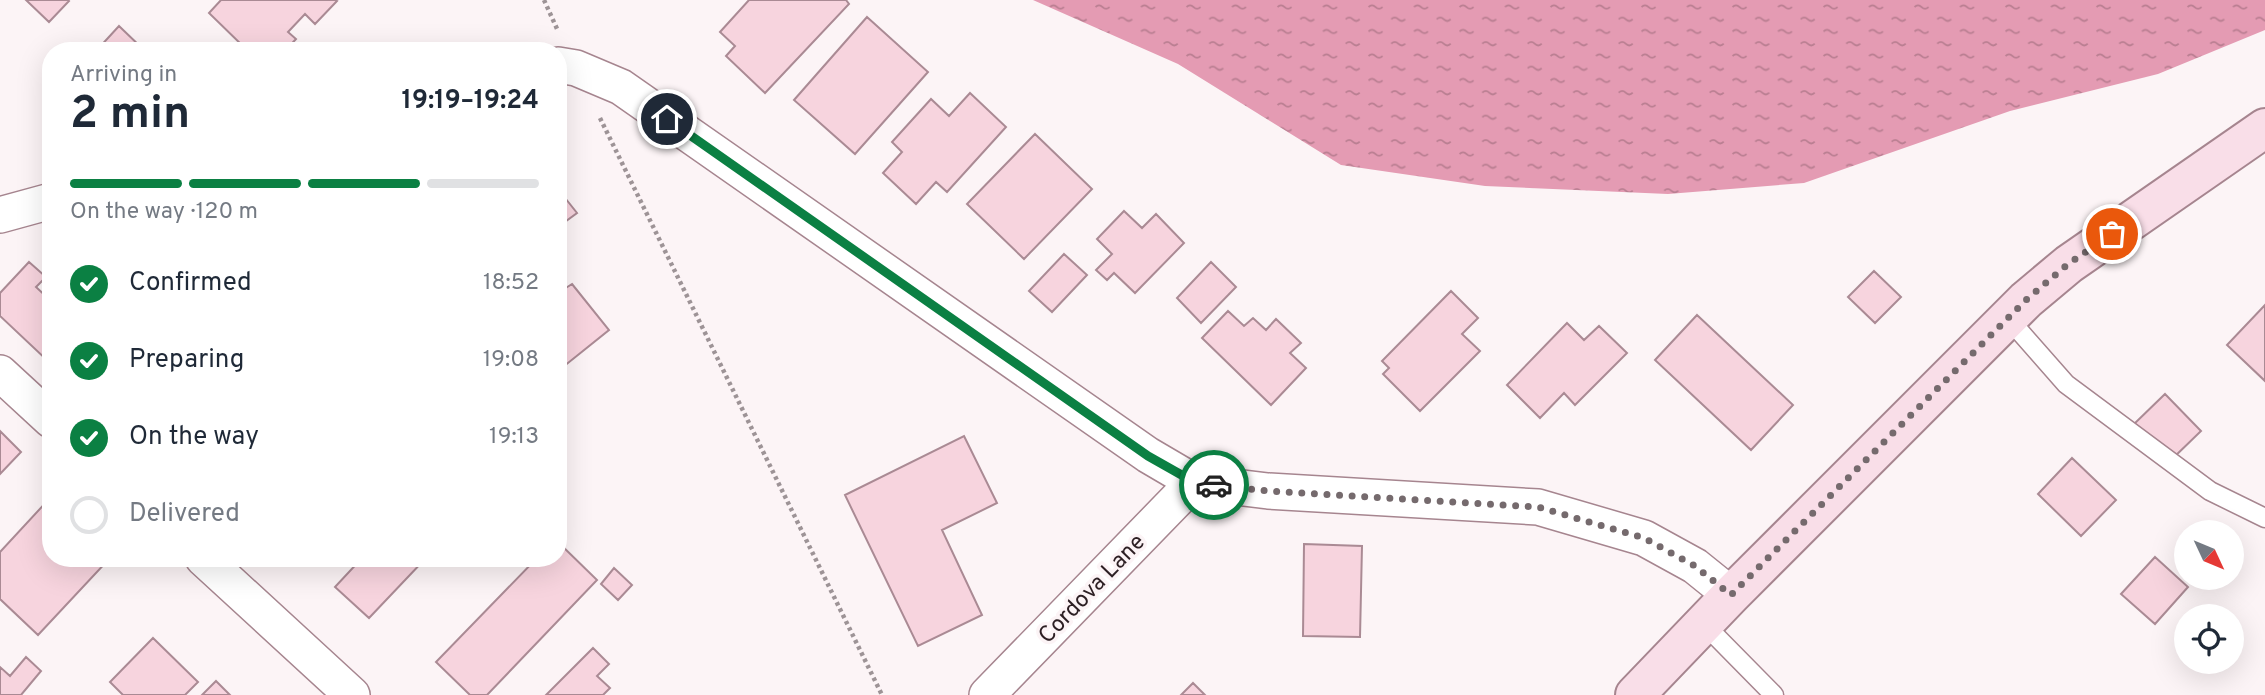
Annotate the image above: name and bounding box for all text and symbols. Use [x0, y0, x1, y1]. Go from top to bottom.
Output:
text: Arriving in [70, 61, 177, 90]
text: 19:19–19:24 [402, 85, 539, 118]
text: 2 min [70, 86, 190, 145]
pin [637, 89, 697, 149]
icon: home [648, 100, 686, 138]
text: On the way · 120 m [70, 198, 258, 227]
pin [2082, 204, 2142, 264]
icon: bag [2093, 215, 2131, 253]
icon: check [70, 265, 108, 303]
text: Confirmed [129, 267, 252, 300]
text: 18:52 [483, 269, 539, 298]
icon: check [70, 342, 108, 380]
text: Preparing [129, 344, 244, 377]
text: 19:08 [483, 346, 539, 375]
icon: check [70, 419, 108, 457]
text: On the way [129, 421, 259, 454]
text: 19:13 [489, 423, 539, 452]
courier [1179, 450, 1249, 520]
icon: car [1195, 466, 1233, 504]
text: Delivered [129, 498, 240, 531]
north arrow [2174, 520, 2244, 590]
map controls [2174, 520, 2244, 674]
street label: Cordova Lane [1033, 529, 1152, 651]
button: locate [2174, 604, 2244, 674]

